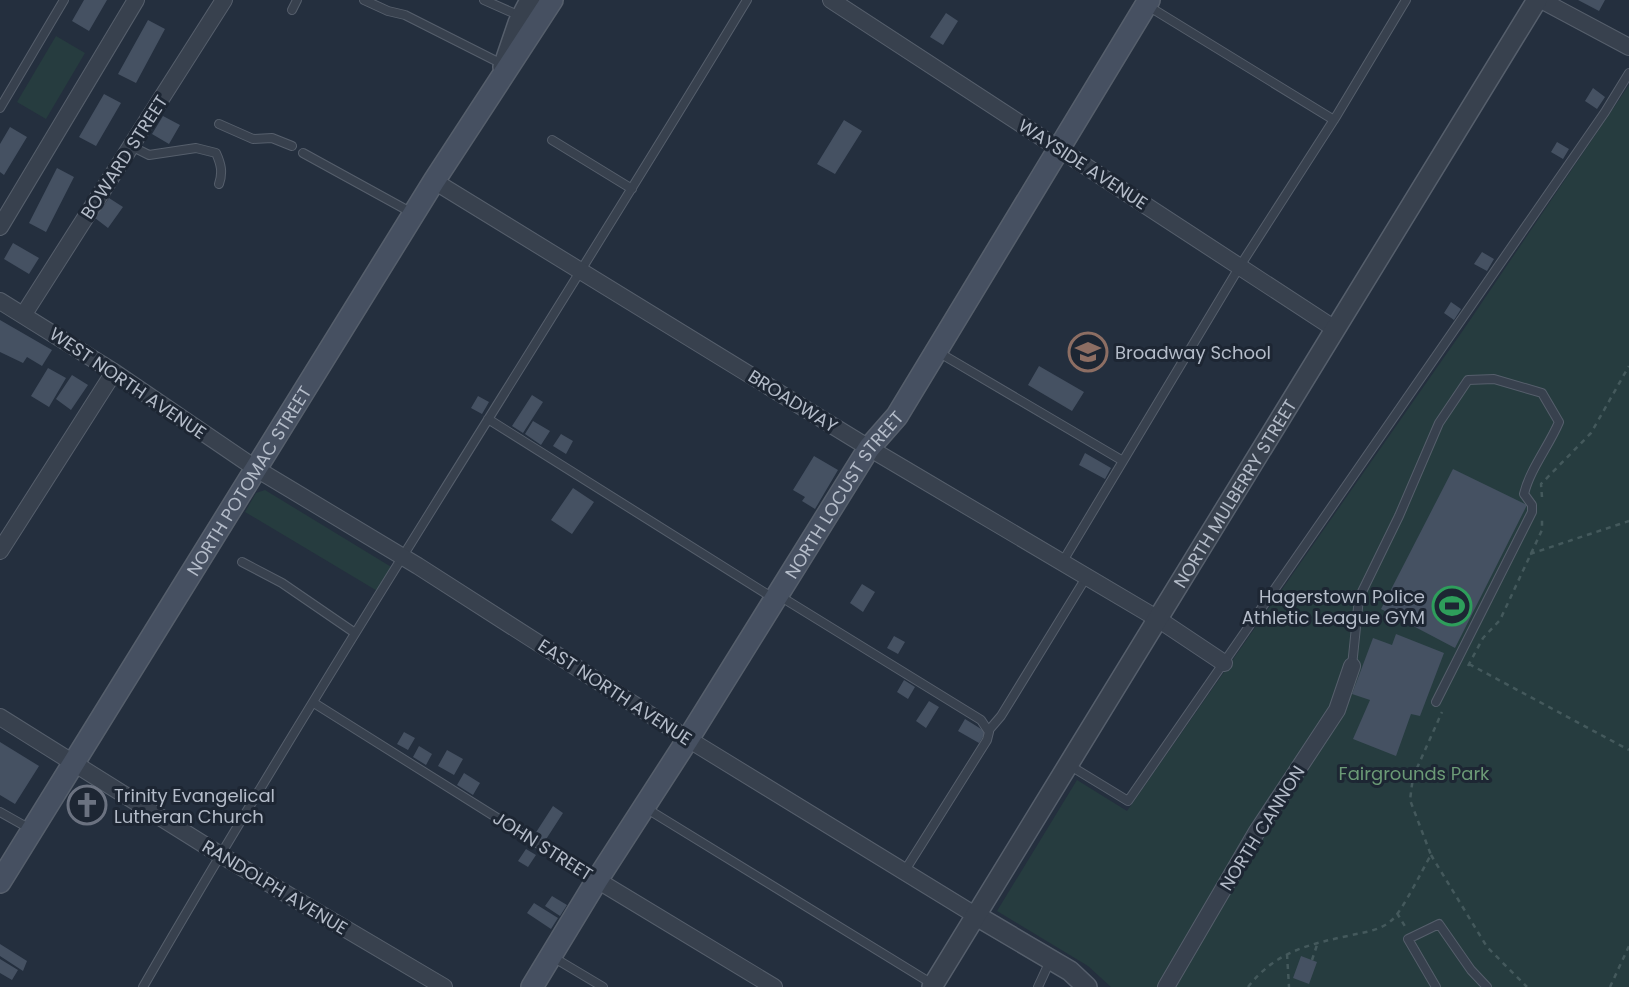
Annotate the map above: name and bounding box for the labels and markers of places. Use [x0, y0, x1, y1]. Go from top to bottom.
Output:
school or university icon: Broadway School [1067, 331, 1109, 373]
place label: Broadway School [1115, 340, 1271, 365]
place label: Hagerstown Police Athletic League GYM [1242, 584, 1425, 630]
sports icon: Hagerstown Police Athletic League GYM [1431, 585, 1473, 627]
place label: Trinity Evangelical Lutheran Church [114, 783, 275, 829]
church icon: Trinity Evangelical Lutheran Church [66, 784, 108, 826]

